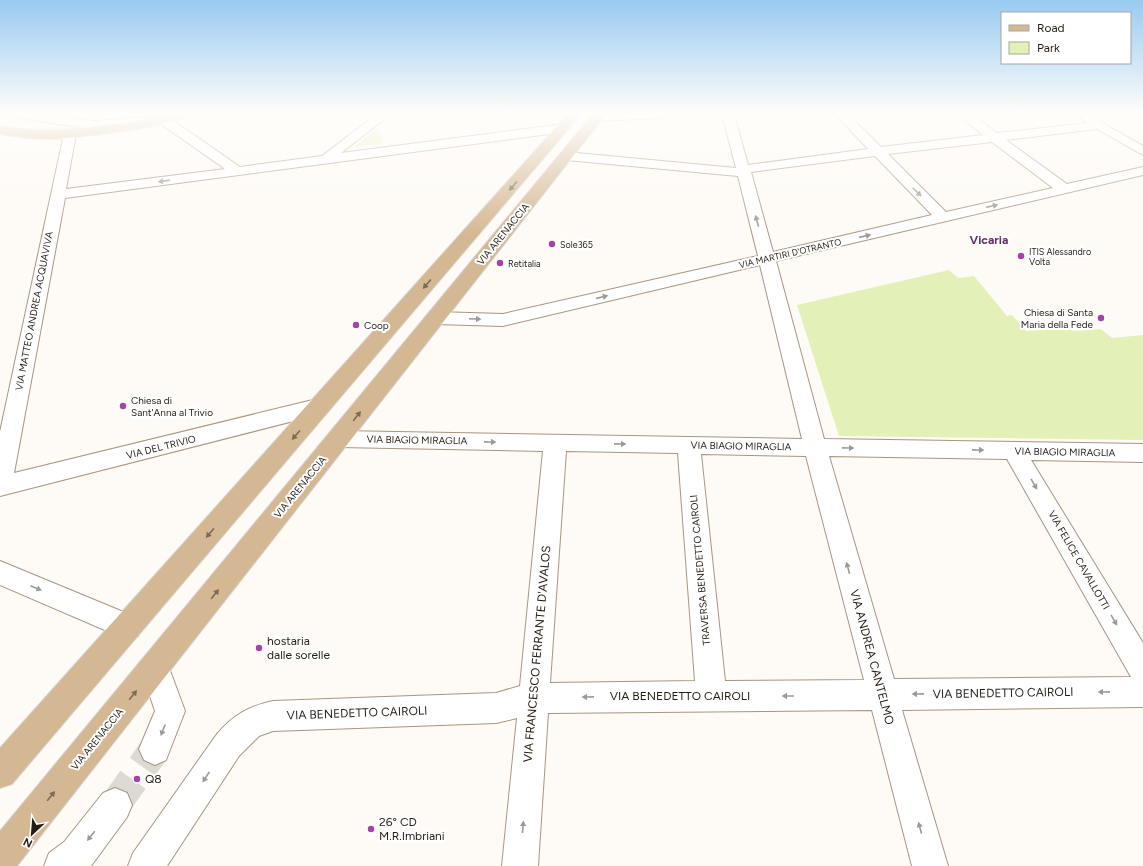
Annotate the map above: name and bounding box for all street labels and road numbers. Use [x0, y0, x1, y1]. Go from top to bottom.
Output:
street label: VIA ARENACCIA [474, 200, 532, 268]
street label: VIA MATTEO ANDREA ACQUAVIVA [12, 230, 56, 392]
street label: VIA MARTIRI D'OTRANTO [738, 236, 842, 270]
street label: VIA DEL TRIVIO [125, 432, 197, 462]
street label: VIA BIAGIO MIRAGLIA [366, 433, 468, 447]
street label: VIA BIAGIO MIRAGLIA [690, 439, 792, 453]
street label: VIA BIAGIO MIRAGLIA [1014, 445, 1116, 459]
street label: VIA ARENACCIA [271, 453, 329, 521]
street label: TRAVERSA BENEDETTO CAIROLI [687, 494, 713, 646]
street label: VIA FELICE CAVALLOTTI [1045, 508, 1113, 612]
street label: VIA FRANCESCO FERRANTE D'AVALOS [521, 545, 553, 763]
street label: VIA ANDREA CANTELMO [847, 588, 897, 726]
street label: VIA BENEDETTO CAIROLI [933, 685, 1073, 701]
street label: VIA BENEDETTO CAIROLI [610, 689, 750, 703]
street label: VIA BENEDETTO CAIROLI [286, 704, 428, 722]
street label: VIA ARENACCIA [68, 705, 126, 773]

